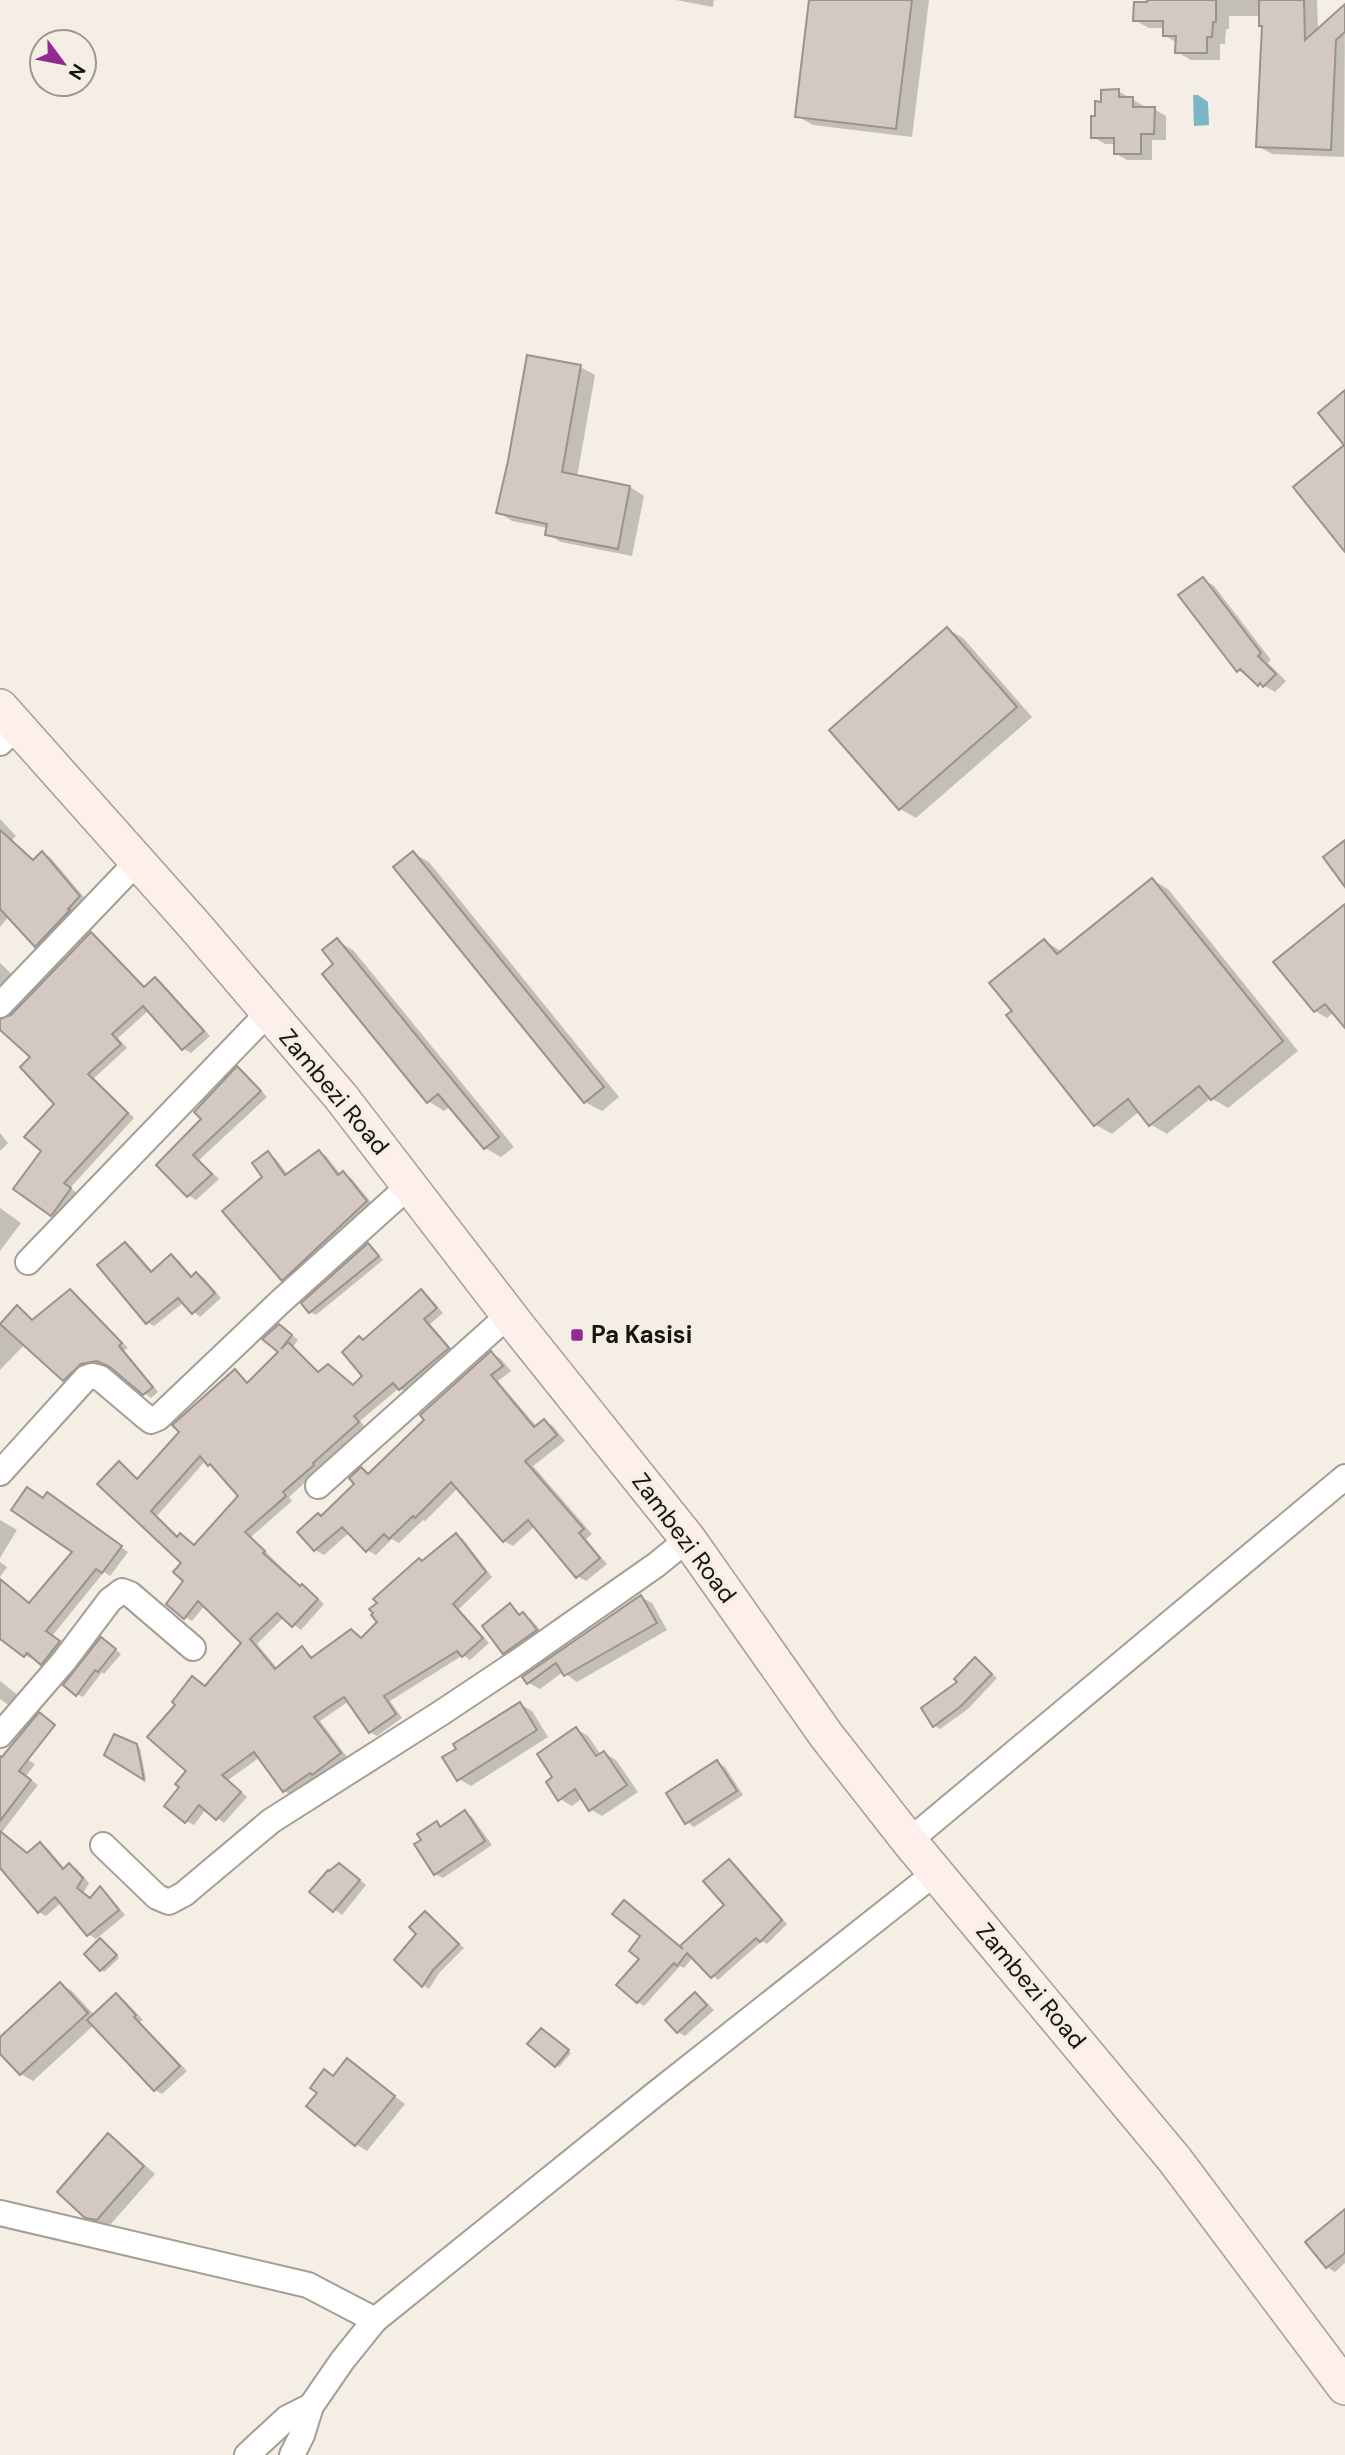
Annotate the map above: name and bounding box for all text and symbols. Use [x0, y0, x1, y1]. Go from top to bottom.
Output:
north arrow [28, 28, 98, 98]
text: N [63, 59, 91, 84]
street label: Zambezi Road [273, 1022, 396, 1161]
place label: Pa Kasisi [591, 1319, 692, 1350]
marker: Pa Kasisi [569, 1327, 585, 1343]
street label: Zambezi Road [625, 1466, 743, 1609]
street label: Zambezi Road [970, 1916, 1093, 2055]

